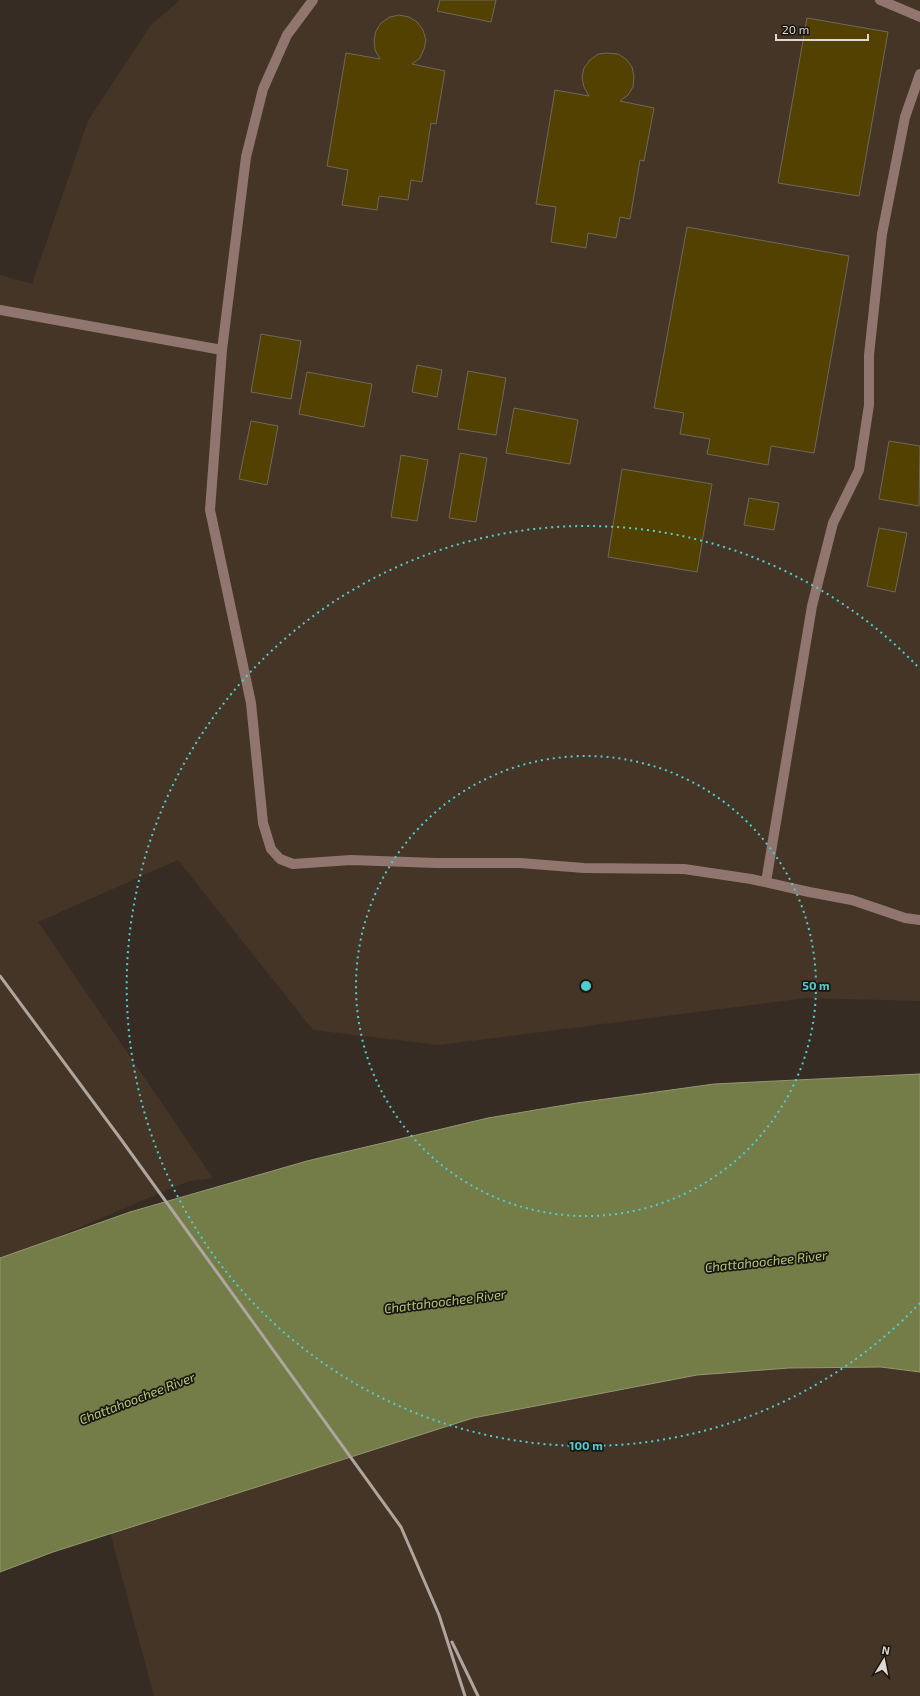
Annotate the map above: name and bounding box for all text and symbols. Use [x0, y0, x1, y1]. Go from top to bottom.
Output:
scale bar [776, 16, 868, 42]
text: 20 m [782, 22, 809, 36]
text: 50 m [802, 978, 830, 992]
centre of rings [579, 979, 593, 993]
water label: Chattahoochee River [704, 1247, 829, 1275]
water label: Chattahoochee River [383, 1285, 508, 1316]
water label: Chattahoochee River [77, 1368, 198, 1427]
text: 100 m [569, 1438, 603, 1452]
north arrow [864, 1640, 904, 1680]
text: N [881, 1643, 891, 1657]

